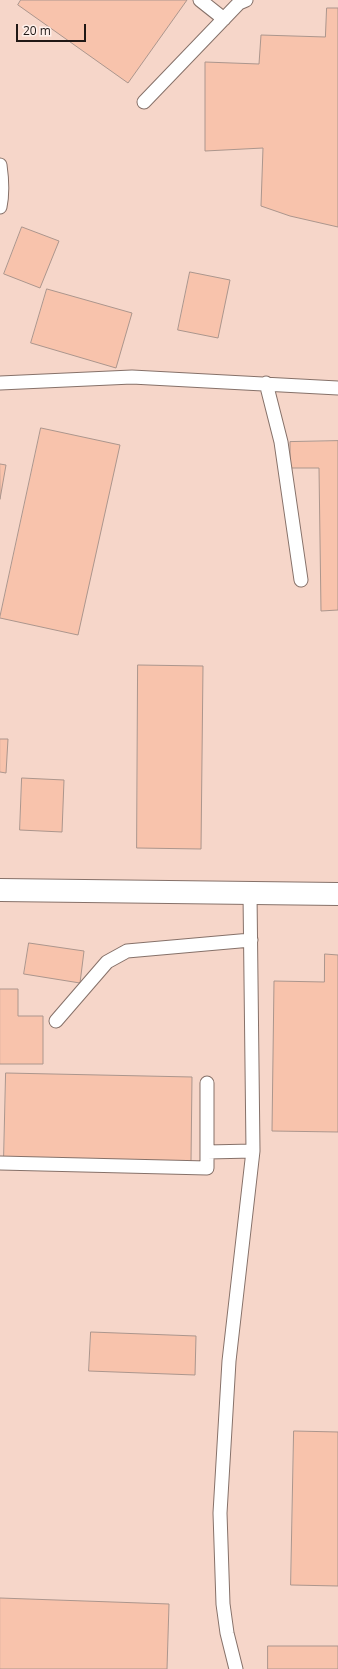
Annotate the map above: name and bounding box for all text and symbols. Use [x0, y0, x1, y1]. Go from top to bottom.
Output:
scale bar [18, 16, 88, 42]
text: 20 m [23, 22, 51, 39]

